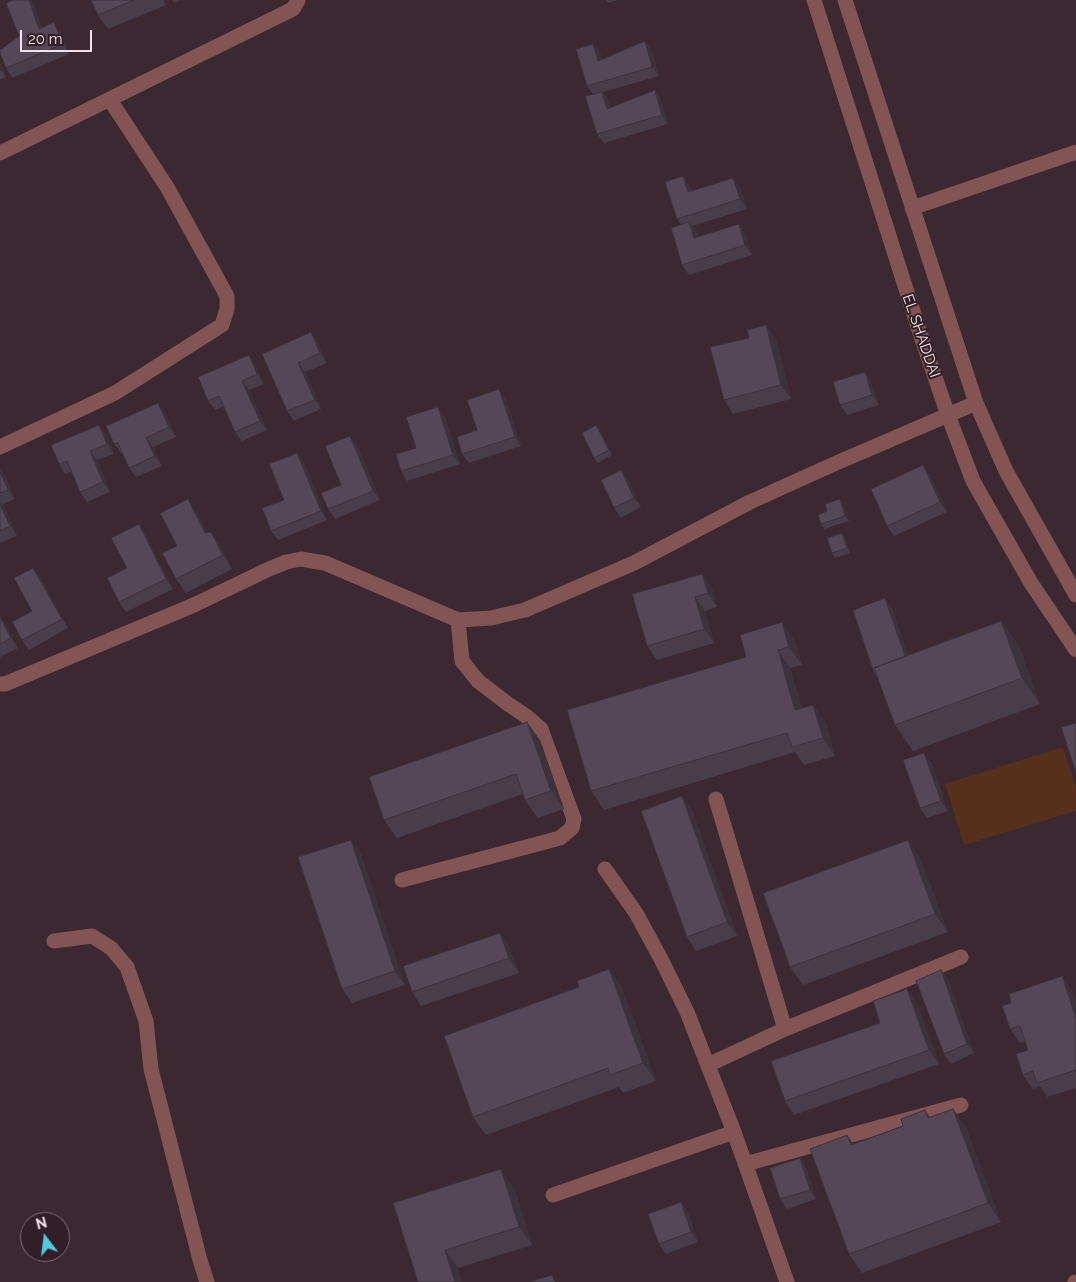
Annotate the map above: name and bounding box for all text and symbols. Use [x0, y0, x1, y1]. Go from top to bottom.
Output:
scale bar [22, 20, 95, 52]
text: 20 m [28, 30, 63, 48]
street label: EL SHADDAI [898, 292, 944, 380]
north arrow [20, 1212, 70, 1262]
text: N [34, 1214, 49, 1233]

